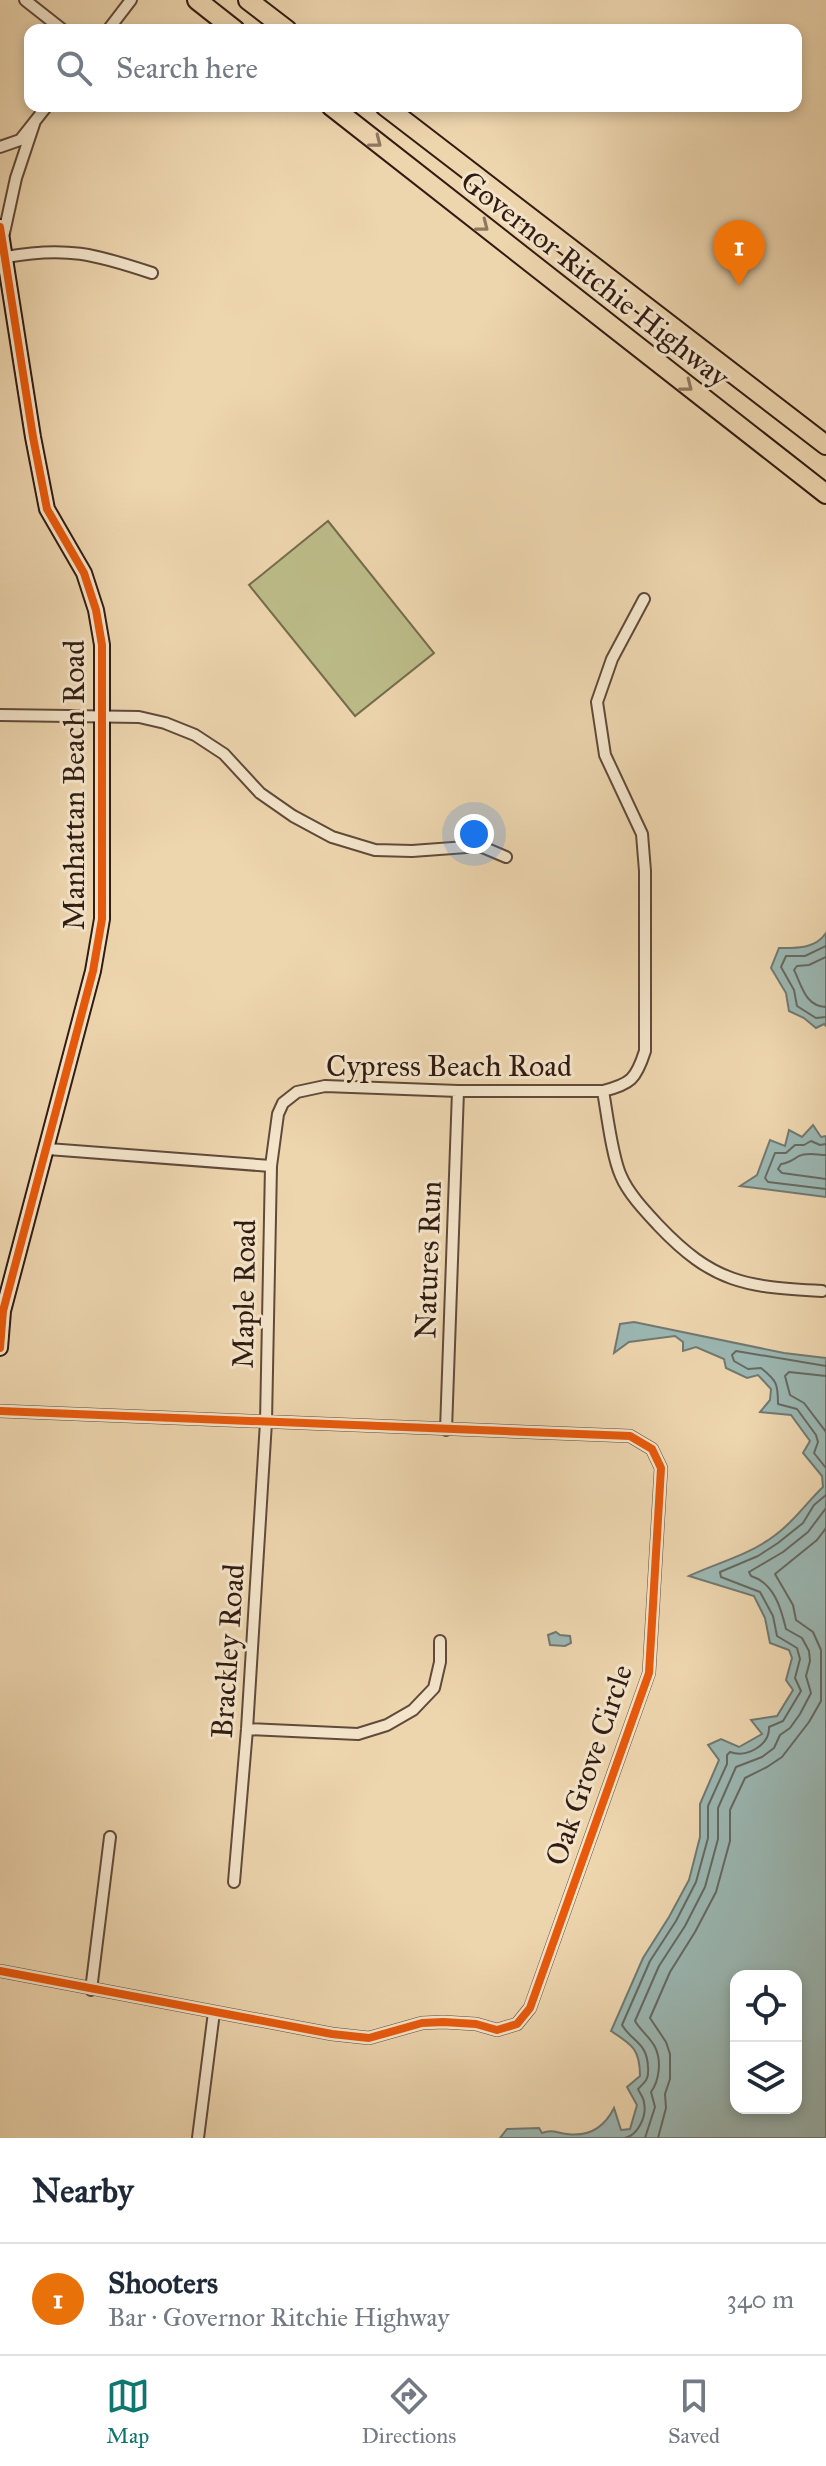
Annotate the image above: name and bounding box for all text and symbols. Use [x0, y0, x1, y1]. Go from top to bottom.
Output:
search box [24, 24, 802, 112]
icon: search [52, 46, 96, 90]
text: Search here [116, 50, 258, 86]
one-way arrow [367, 132, 381, 147]
street label: Governor Ritchie Highway [454, 163, 737, 396]
one-way arrow [474, 216, 488, 231]
pin: 1 [713, 220, 765, 286]
one-way arrow [678, 377, 693, 391]
street label: Manhattan Beach Road [56, 640, 92, 930]
your location [454, 814, 494, 854]
street label: Cypress Beach Road [326, 1048, 572, 1084]
street label: Natures Run [407, 1180, 449, 1340]
street label: Maple Road [225, 1219, 263, 1369]
street label: Brackley Road [204, 1562, 252, 1740]
street label: Oak Grove Circle [538, 1660, 640, 1870]
map controls [730, 1970, 802, 2114]
button: locate [730, 1970, 802, 2042]
button: layers [730, 2042, 802, 2114]
text: Nearby [32, 2170, 134, 2211]
text: Shooters [108, 2265, 218, 2301]
text: 1 [53, 2283, 63, 2315]
text: 340 m [727, 2283, 794, 2315]
text: Bar · Governor Ritchie Highway [108, 2301, 449, 2333]
tab: Map [106, 2374, 150, 2449]
tab: Directions [361, 2374, 456, 2449]
tab: Saved [668, 2374, 720, 2449]

